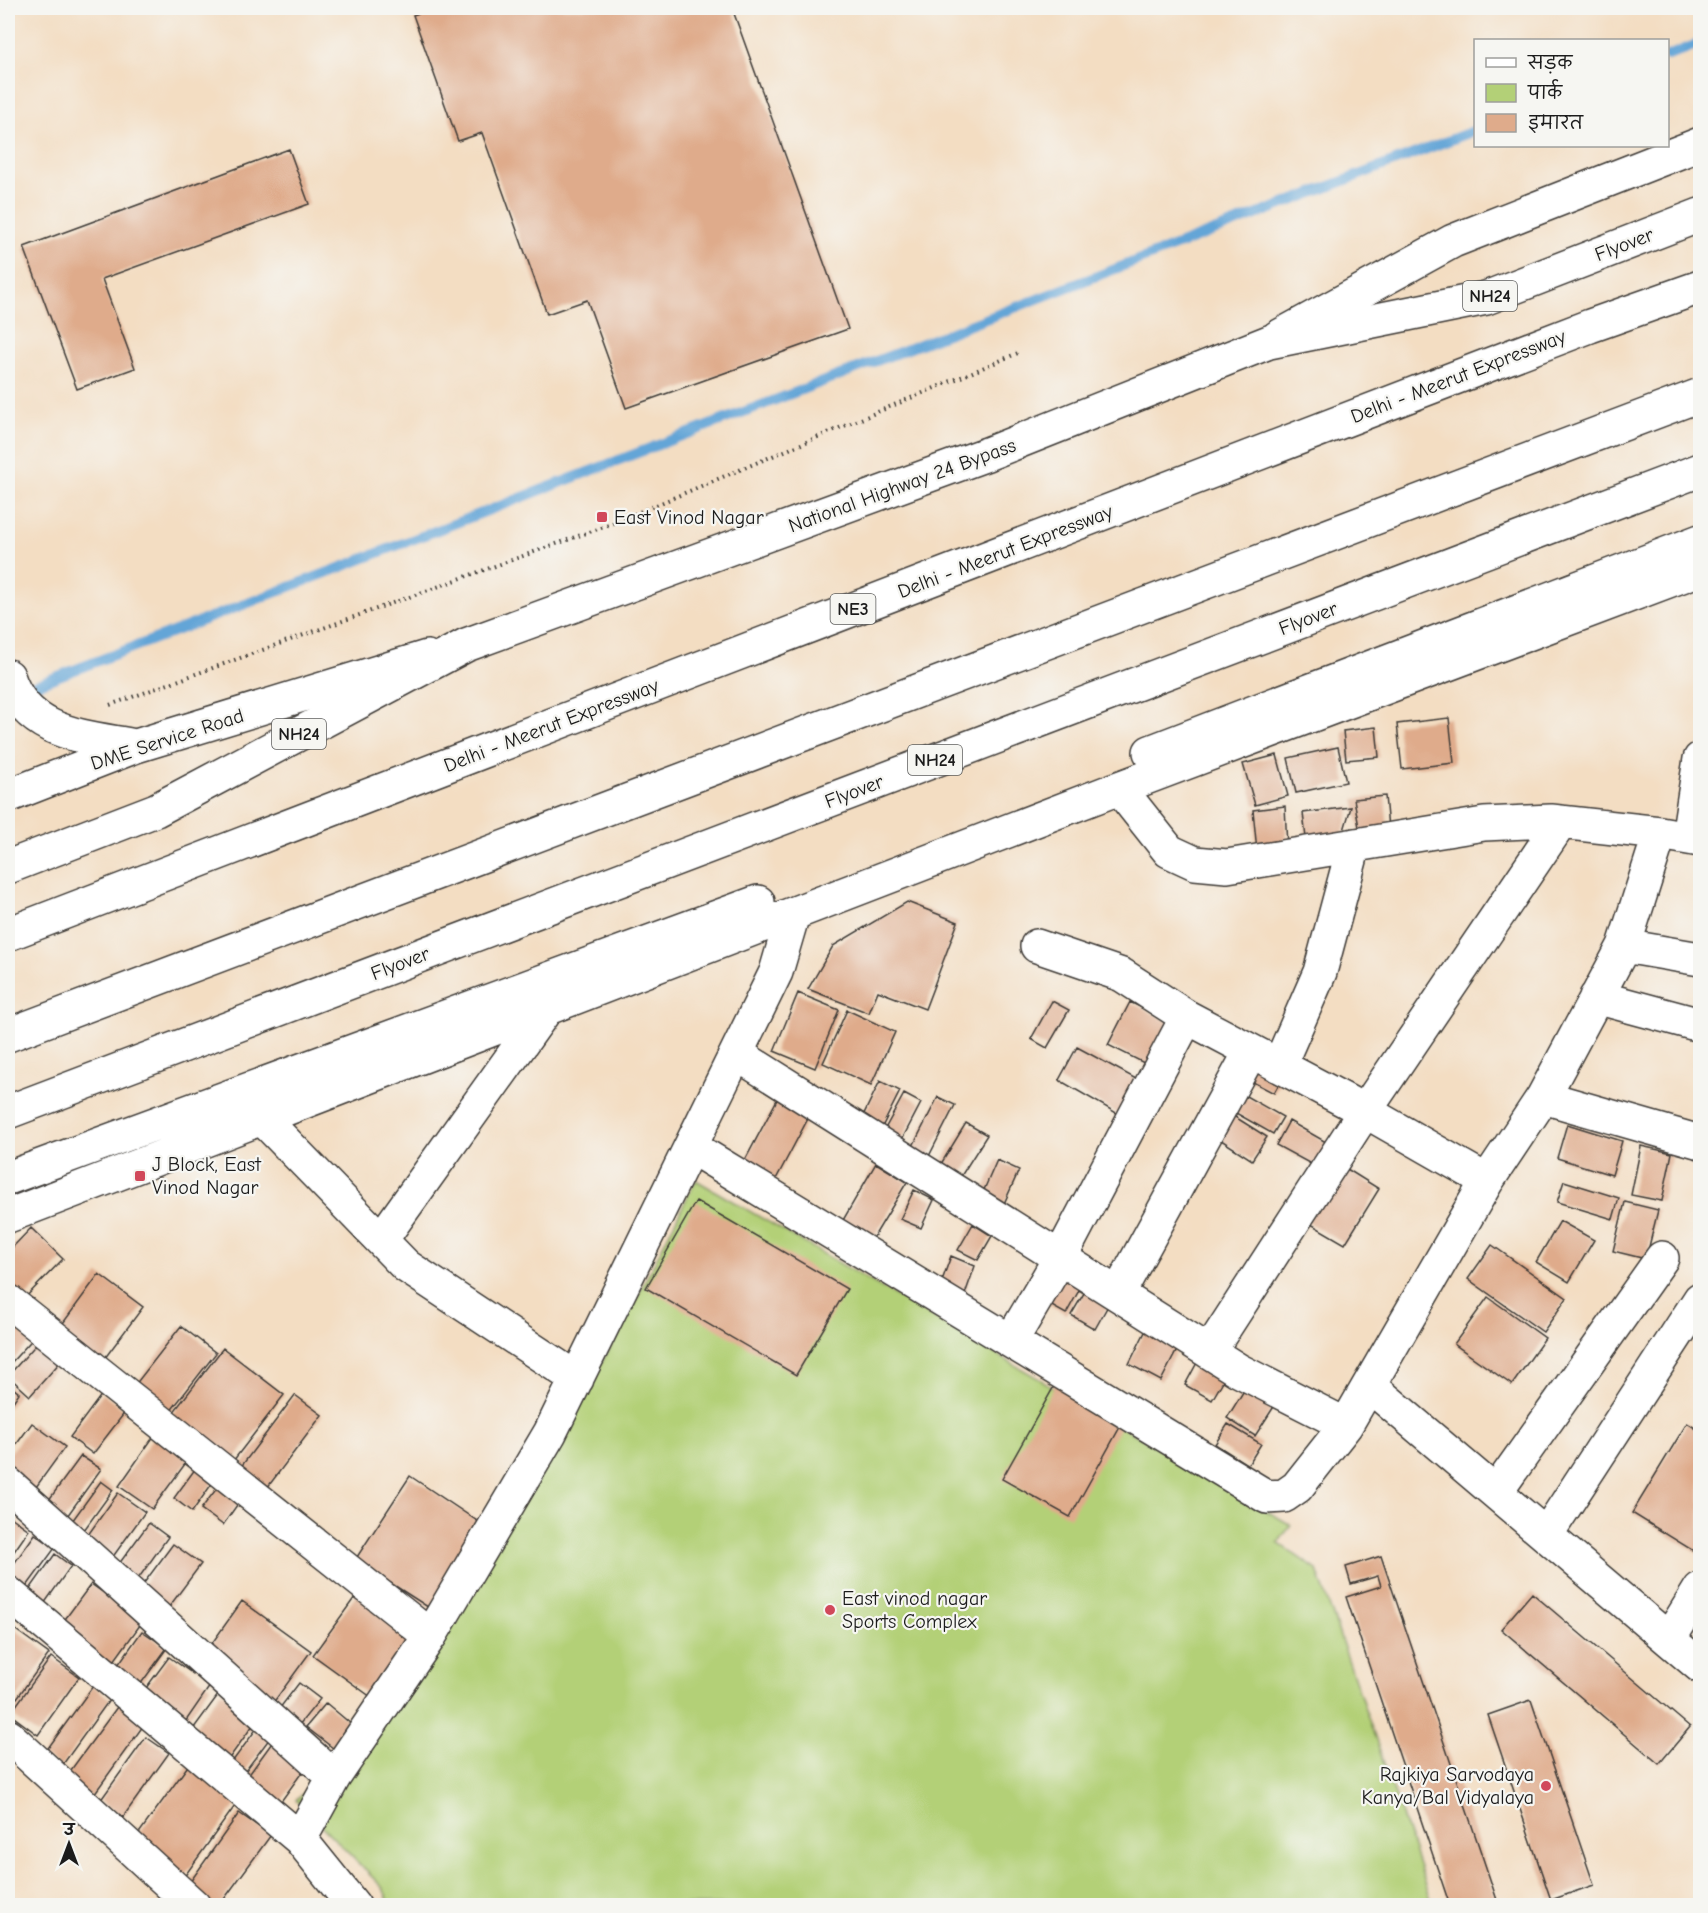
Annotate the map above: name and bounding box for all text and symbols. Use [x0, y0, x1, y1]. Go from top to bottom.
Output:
legend [1474, 39, 1669, 147]
text: सड़क [1527, 53, 1573, 74]
text: पार्क [1527, 79, 1563, 104]
text: इमारत [1528, 113, 1584, 134]
street label: Flyover [1592, 223, 1657, 266]
road number: NH24 [1463, 281, 1517, 311]
street label: Delhi - Meerut Expressway [1348, 325, 1569, 428]
street label: National Highway 24 Bypass [785, 434, 1019, 537]
street label: Delhi - Meerut Expressway [895, 500, 1116, 603]
place label: East Vinod Nagar [614, 506, 764, 529]
marker: East Vinod Nagar [595, 510, 609, 524]
road number: NE3 [830, 594, 876, 624]
street label: Flyover [1276, 597, 1341, 640]
street label: Delhi - Meerut Expressway [441, 674, 662, 777]
street label: DME Service Road [88, 704, 247, 775]
road number: NH24 [272, 719, 326, 749]
road number: NH24 [908, 745, 962, 775]
street label: Flyover [822, 770, 887, 813]
street label: Flyover [368, 942, 433, 985]
place label: J Block, East Vinod Nagar [152, 1153, 262, 1199]
marker: J Block, East Vinod Nagar [133, 1169, 147, 1183]
place label: East vinod nagar Sports Complex [842, 1587, 987, 1633]
marker: East vinod nagar Sports Complex [823, 1603, 837, 1617]
place label: Rajkiya Sarvodaya Kanya/Bal Vidyalaya [1361, 1763, 1534, 1809]
marker: Rajkiya Sarvodaya Kanya/Bal Vidyalaya [1539, 1779, 1553, 1793]
north arrow [39, 1814, 99, 1874]
text: उ [62, 1821, 76, 1839]

